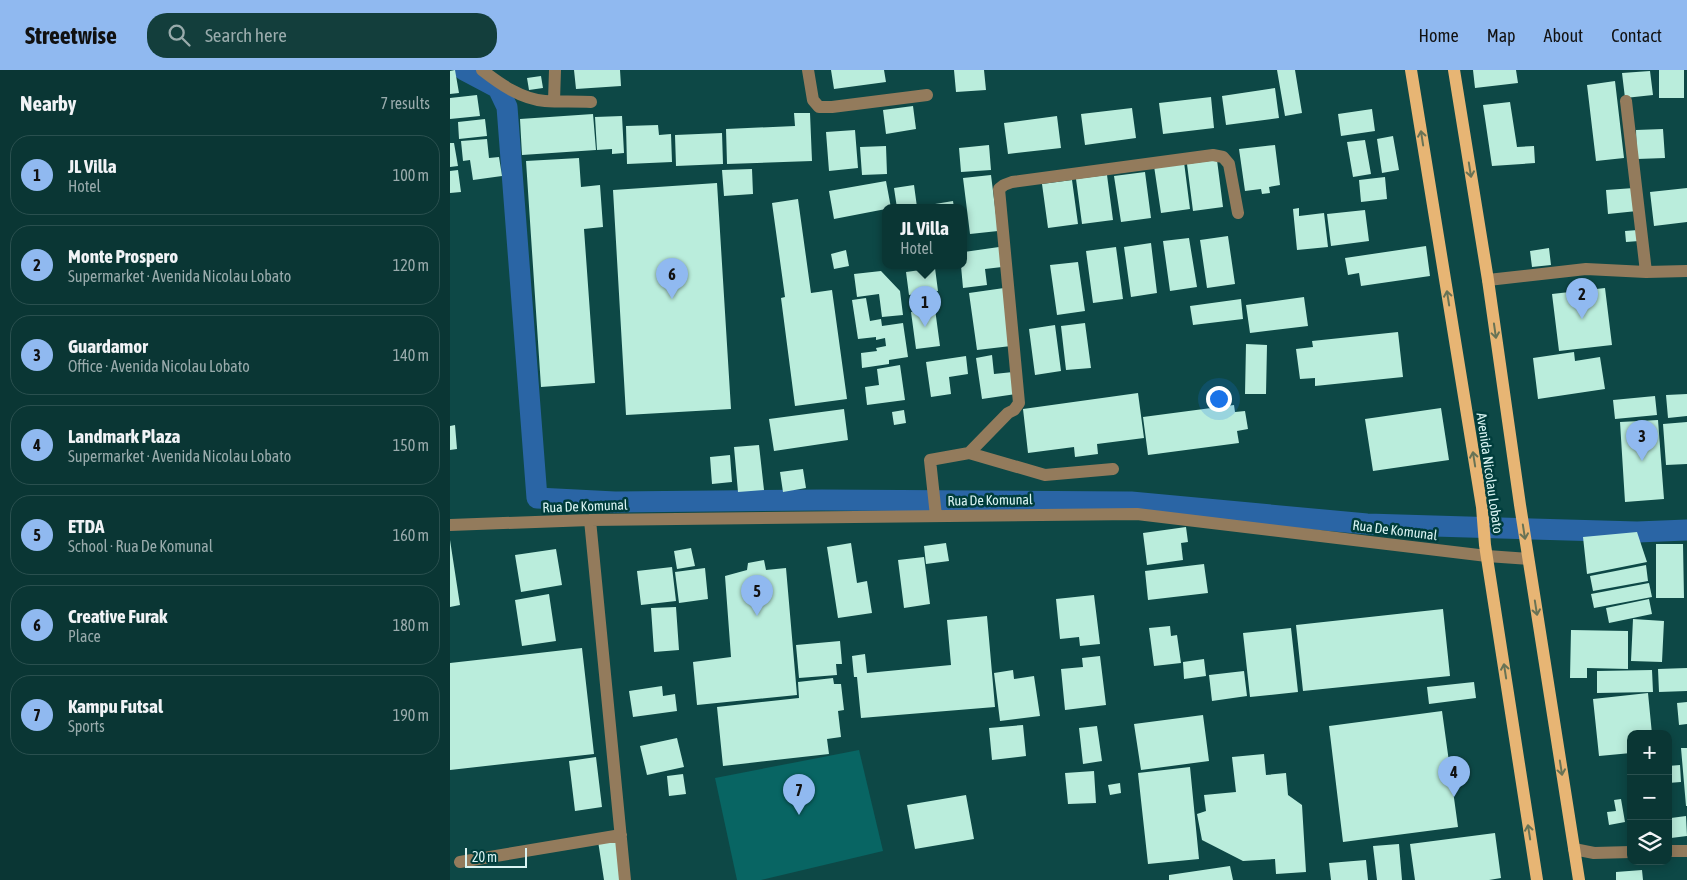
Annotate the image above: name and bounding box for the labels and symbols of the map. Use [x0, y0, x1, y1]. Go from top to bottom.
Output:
one-way arrow [1416, 130, 1426, 146]
one-way arrow [1466, 162, 1476, 178]
pin: 6 [656, 258, 688, 299]
pin: 2 [1566, 278, 1598, 319]
pin: 1 [909, 286, 941, 327]
one-way arrow [1442, 291, 1452, 307]
one-way arrow [1490, 322, 1500, 338]
your location [1206, 386, 1232, 412]
street label: Avenida Nicolau Lobato [1474, 412, 1506, 534]
pin: 3 [1626, 420, 1658, 461]
one-way arrow [1468, 451, 1478, 467]
street label: Rua De Komunal [947, 491, 1033, 509]
street label: Rua De Komunal [542, 497, 628, 515]
street label: Rua De Komunal [1352, 517, 1439, 543]
one-way arrow [1519, 524, 1529, 540]
pin: 5 [741, 575, 773, 616]
one-way arrow [1531, 599, 1541, 615]
one-way arrow [1499, 664, 1509, 680]
pin: 4 [1438, 756, 1470, 797]
one-way arrow [1557, 760, 1567, 776]
pin: 7 [783, 774, 815, 815]
one-way arrow [1524, 824, 1534, 840]
scale bar [465, 845, 528, 868]

